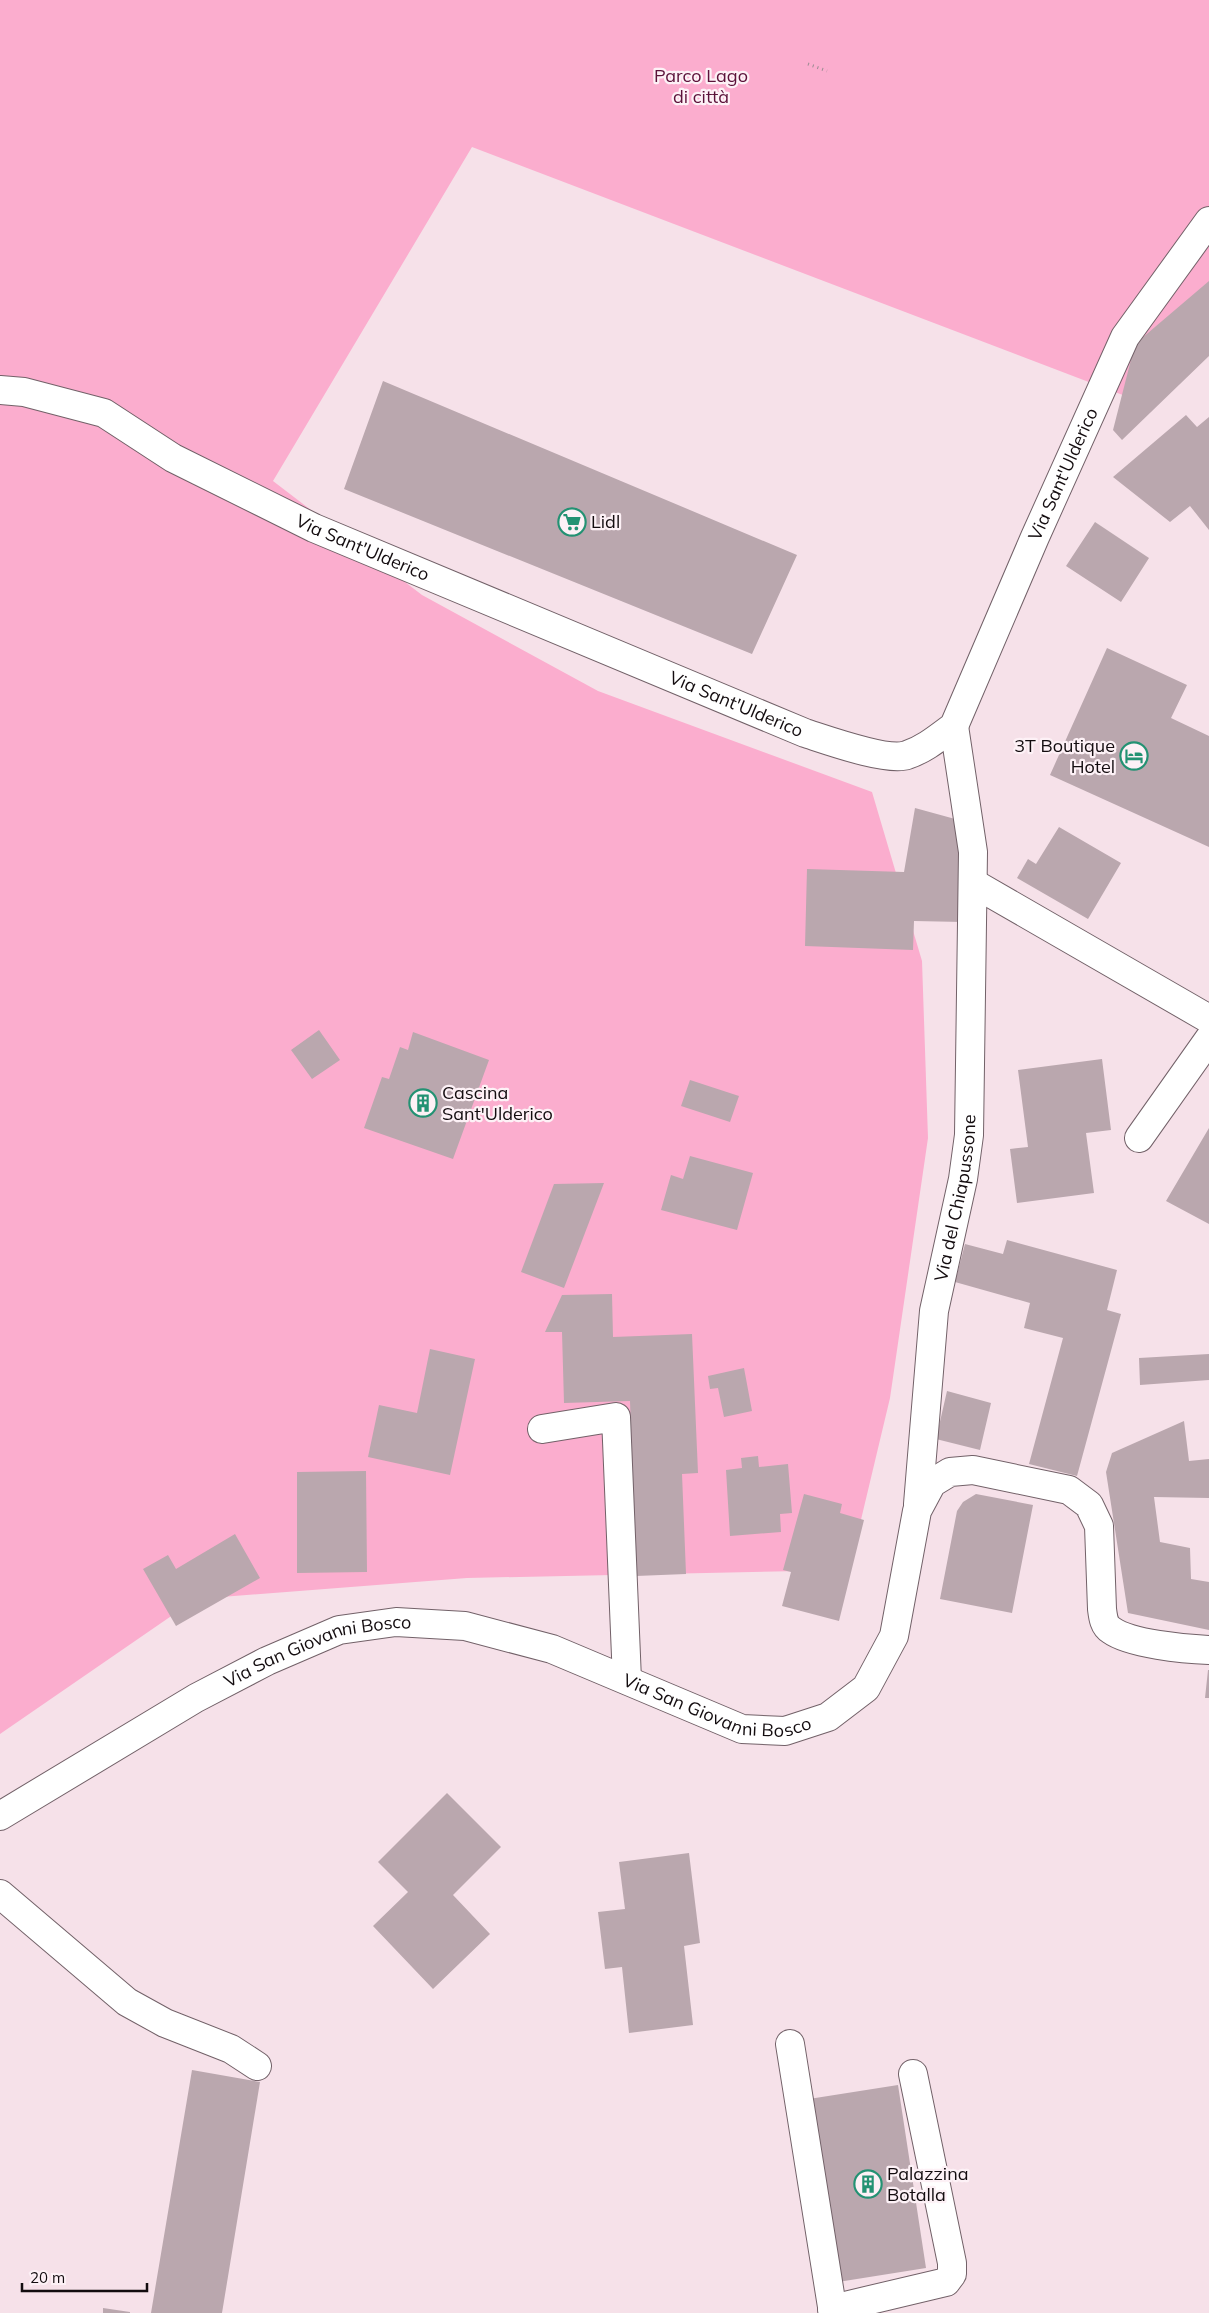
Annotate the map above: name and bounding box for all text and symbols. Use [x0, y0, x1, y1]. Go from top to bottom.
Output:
park label: Parco Lago di città [654, 64, 748, 108]
street label: Via Sant'Ulderico [1023, 404, 1103, 544]
supermarket icon: Lidl [557, 507, 587, 537]
street label: Via Sant'Ulderico [292, 509, 433, 586]
place label: Lidl [591, 510, 620, 533]
street label: Via Sant'Ulderico [666, 666, 807, 742]
place label: 3T Boutique Hotel [1014, 734, 1115, 778]
hotel icon: 3T Boutique Hotel [1119, 741, 1149, 771]
place label: Cascina Sant'Ulderico [442, 1081, 553, 1125]
building icon: Cascina Sant'Ulderico [408, 1088, 438, 1118]
street label: Via del Chiapussone [929, 1114, 980, 1284]
street label: Via San Giovanni Bosco [220, 1610, 412, 1692]
street label: Via San Giovanni Bosco [620, 1668, 814, 1742]
place label: Palazzina Botalla [887, 2162, 968, 2206]
building icon: Palazzina Botalla [853, 2169, 883, 2199]
scale bar [22, 2260, 148, 2292]
text: 20 m [30, 2268, 65, 2287]

